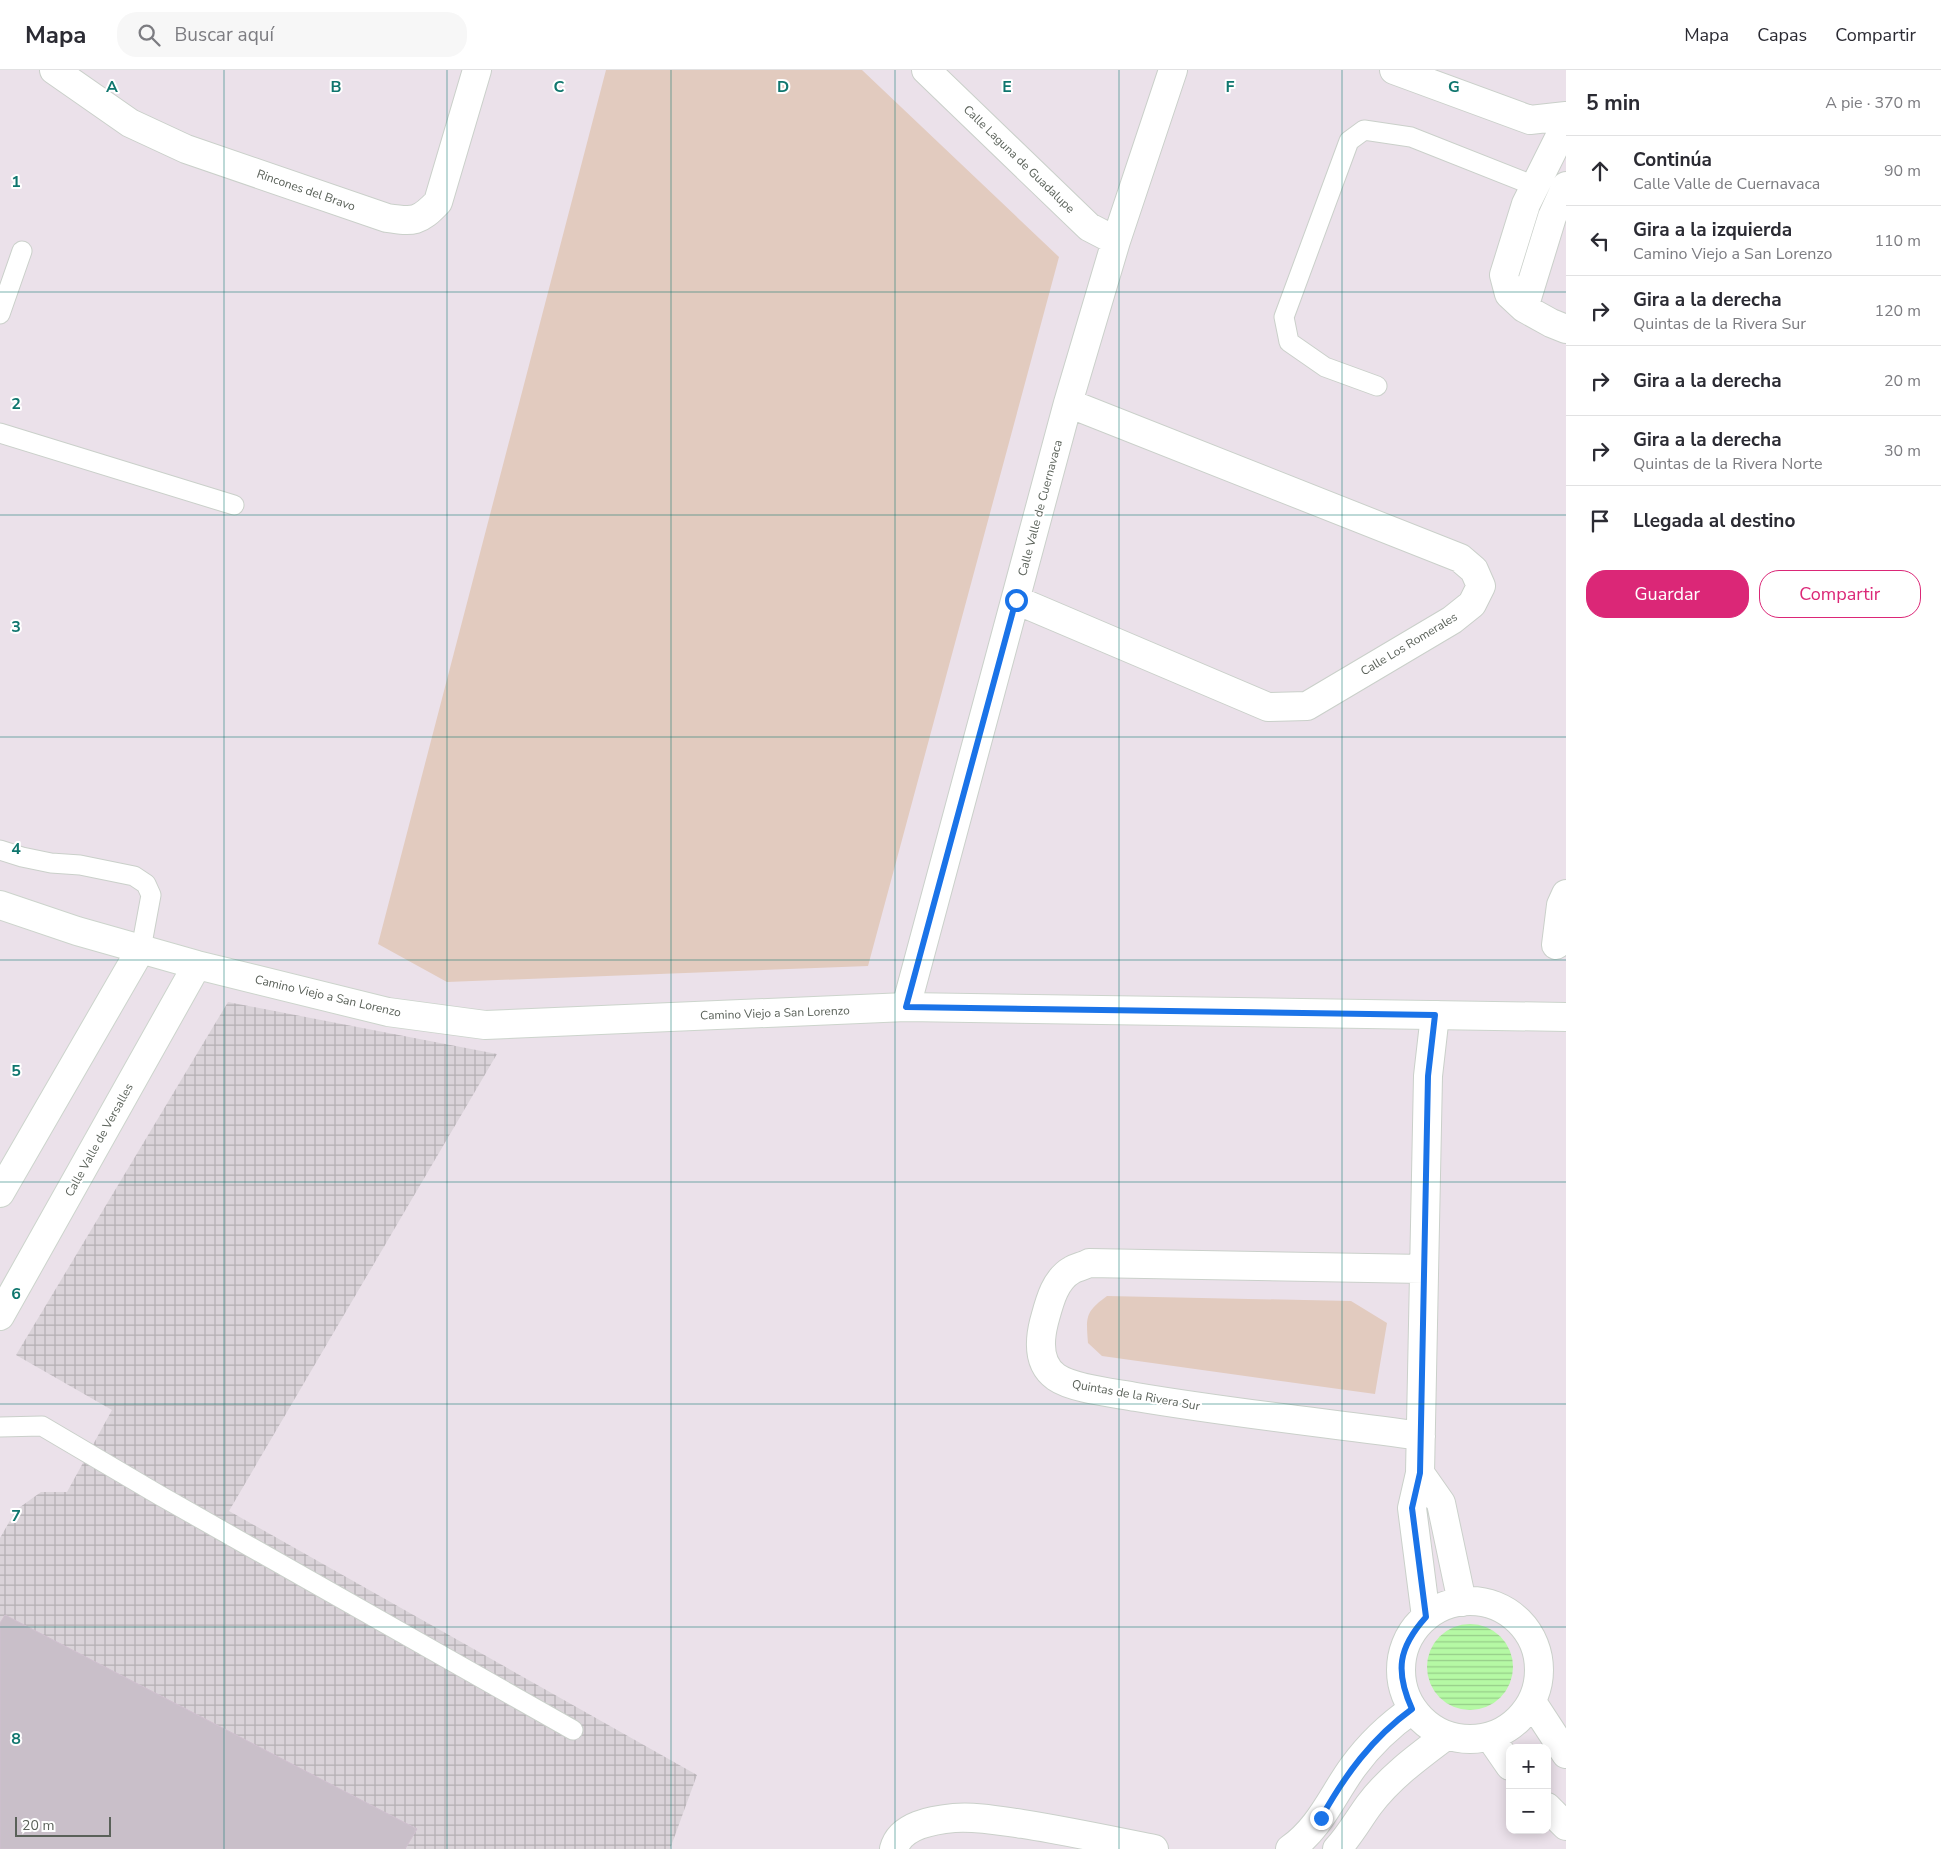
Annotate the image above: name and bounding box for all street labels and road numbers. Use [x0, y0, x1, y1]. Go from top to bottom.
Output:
street label: Calle Laguna de Guadalupe [960, 102, 1078, 216]
street label: Rincones del Bravo [255, 166, 358, 214]
street label: Calle Valle de Cuernavaca [1014, 438, 1066, 578]
street label: Calle Los Romerales [1358, 609, 1461, 679]
street label: Camino Viejo a San Lorenzo [253, 971, 403, 1021]
street label: Camino Viejo a San Lorenzo [700, 1002, 850, 1024]
street label: Calle Valle de Versalles [61, 1080, 137, 1199]
street label: Quintas de la Rivera Sur [1071, 1376, 1202, 1414]

